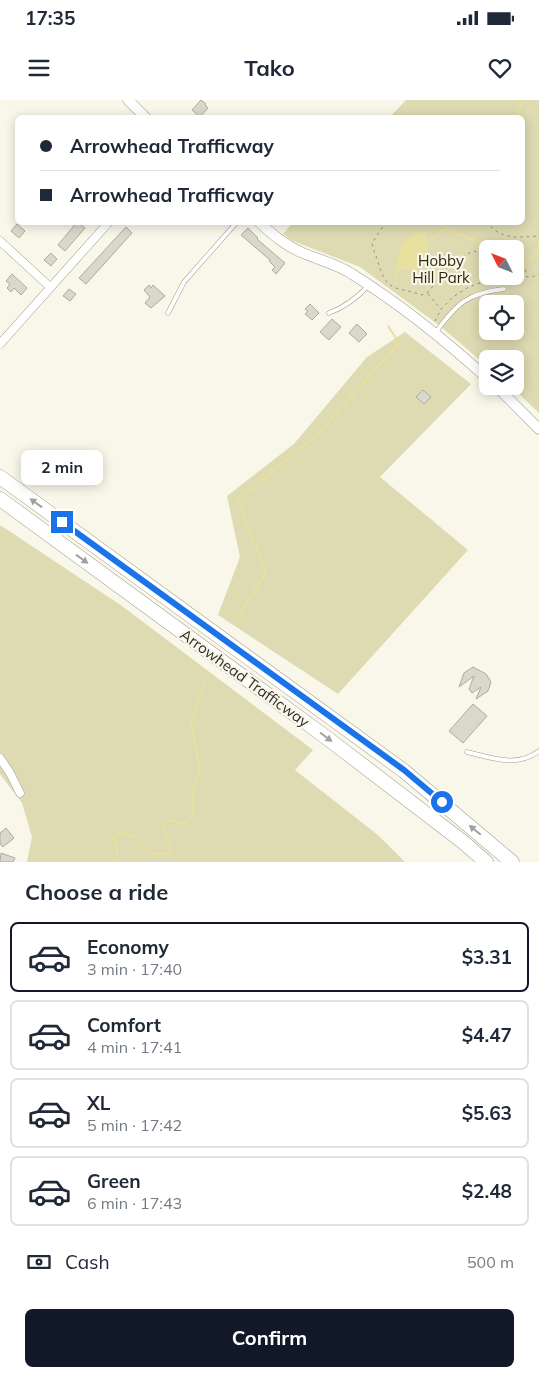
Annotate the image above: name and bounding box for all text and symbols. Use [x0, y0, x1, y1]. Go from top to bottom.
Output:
text: 17:35 [25, 6, 75, 30]
icon: menu [25, 54, 53, 82]
text: Tako [244, 54, 295, 82]
icon: heart [486, 54, 514, 82]
text: Arrowhead Trafficway [70, 134, 274, 158]
text: Arrowhead Trafficway [70, 183, 274, 207]
north arrow [479, 240, 524, 285]
map controls [479, 240, 524, 395]
park label: Hobby Hill Park [412, 251, 470, 287]
button: locate [479, 295, 524, 340]
button: layers [479, 350, 524, 395]
callout: 2 min [21, 450, 103, 484]
text: 2 min [41, 457, 83, 477]
one-way arrow [29, 498, 43, 508]
route end [51, 511, 73, 533]
one-way arrow [75, 554, 89, 564]
street label: Arrowhead Trafficway [177, 625, 313, 731]
one-way arrow [319, 732, 332, 743]
route start [431, 791, 453, 813]
one-way arrow [470, 824, 482, 836]
text: Choose a ride [25, 878, 168, 906]
icon: car [27, 935, 72, 980]
text: Economy [87, 935, 169, 959]
text: $3.31 [462, 945, 512, 969]
text: 3 min · 17:40 [87, 959, 182, 979]
icon: car [27, 1013, 72, 1058]
text: Comfort [87, 1013, 161, 1037]
text: $4.47 [462, 1023, 512, 1047]
text: 4 min · 17:41 [87, 1037, 182, 1057]
icon: car [27, 1091, 72, 1136]
text: XL [87, 1091, 110, 1115]
text: $5.63 [462, 1101, 512, 1125]
text: 5 min · 17:42 [87, 1115, 182, 1135]
icon: car [27, 1169, 72, 1214]
text: Green [87, 1169, 141, 1193]
text: $2.48 [462, 1179, 512, 1203]
text: 6 min · 17:43 [87, 1193, 182, 1213]
icon: cash [25, 1248, 53, 1276]
text: Cash [65, 1250, 110, 1274]
text: 500 m [467, 1252, 514, 1272]
button: Confirm [25, 1309, 514, 1367]

